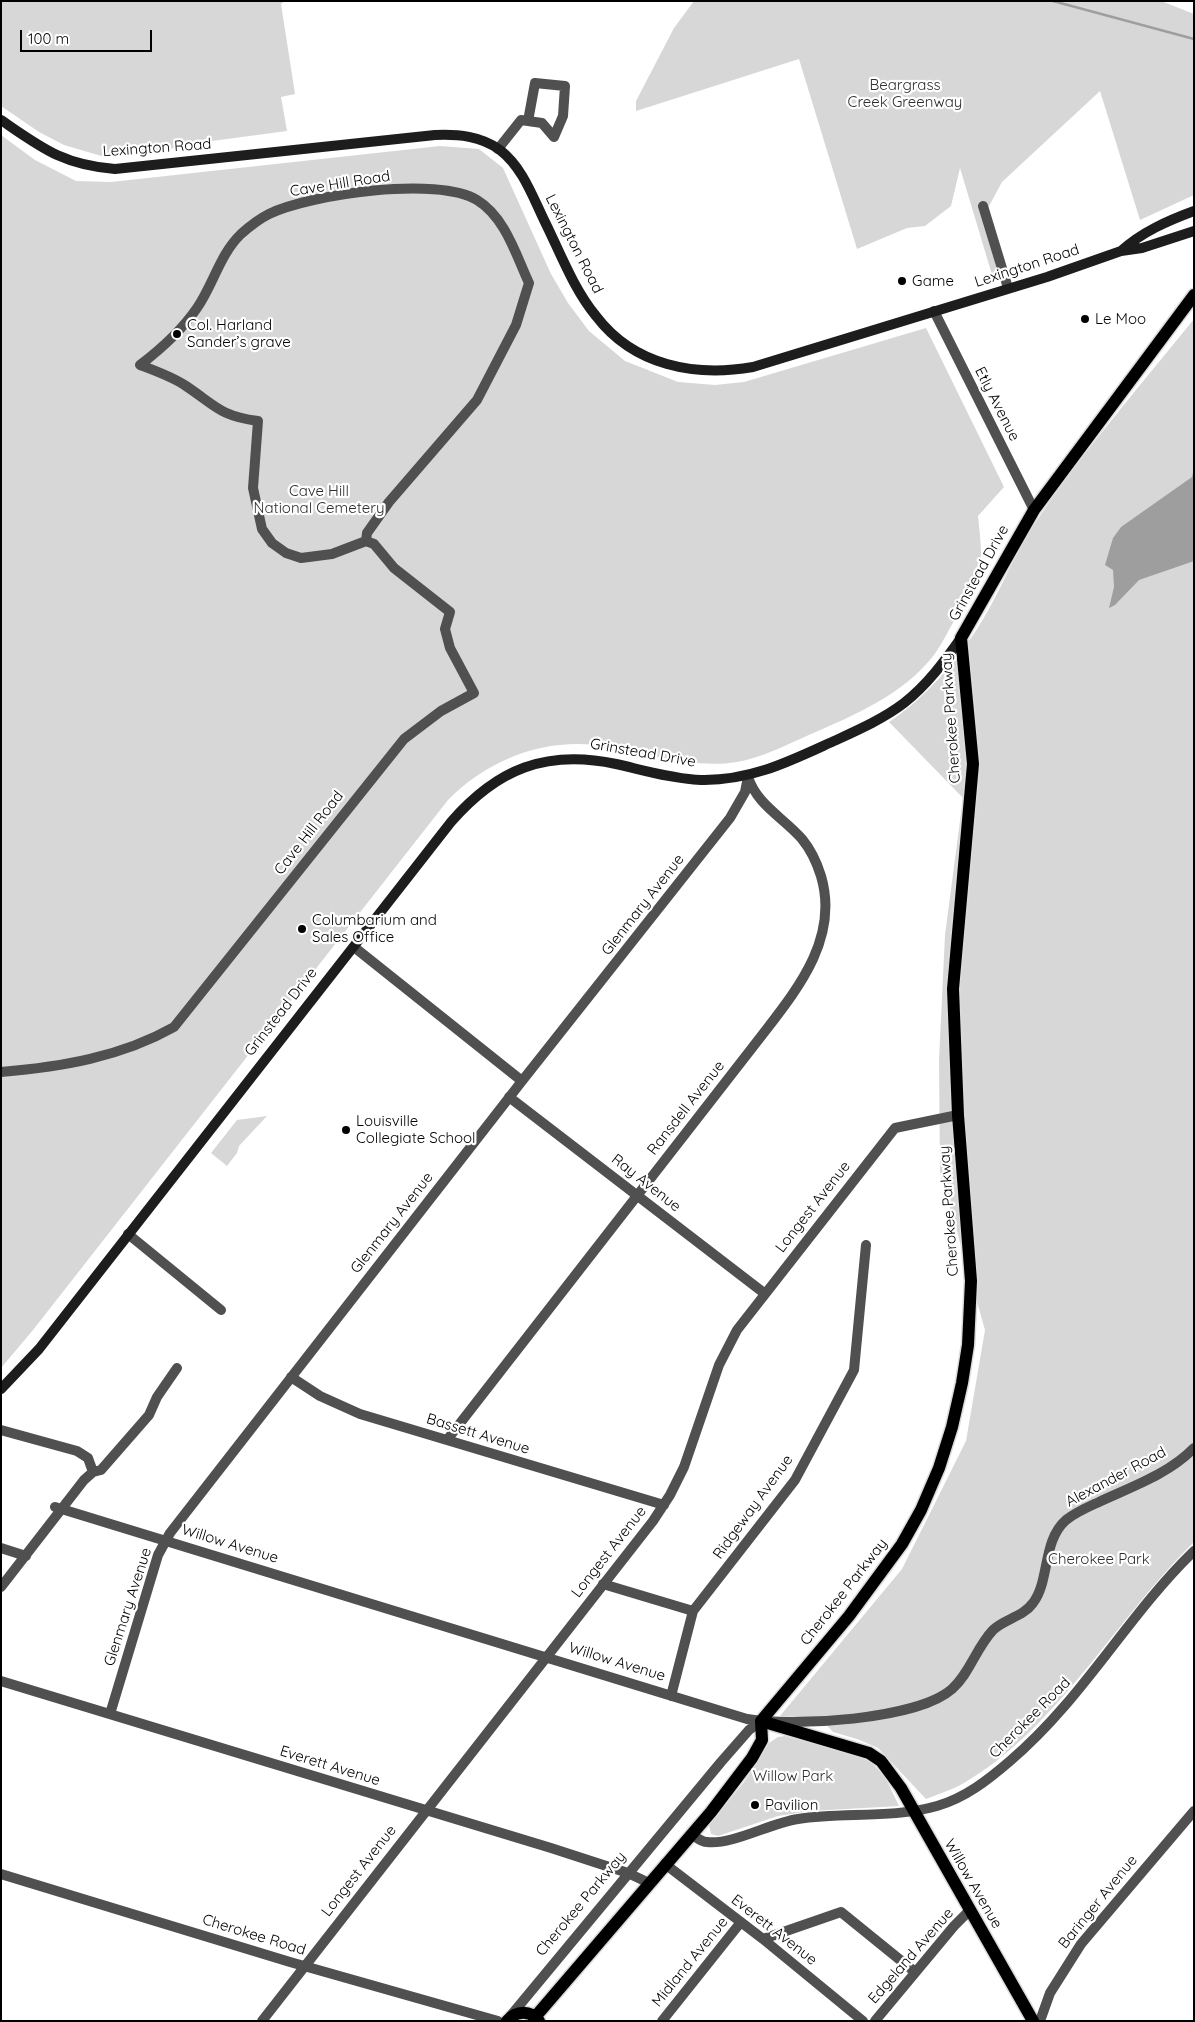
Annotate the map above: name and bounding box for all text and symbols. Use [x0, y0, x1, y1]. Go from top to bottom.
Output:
scale bar [22, 20, 155, 52]
text: 100 m [28, 29, 69, 48]
park label: Beargrass Creek Greenway [848, 76, 962, 111]
street label: Lexington Road [102, 135, 212, 161]
street label: Cave Hill Road [289, 167, 391, 201]
street label: Lexington Road [541, 191, 607, 297]
street label: Lexington Road [972, 241, 1082, 291]
place label: Game [912, 272, 954, 290]
marker: Game [896, 275, 908, 287]
place label: Le Moo [1095, 310, 1146, 328]
marker: Le Moo [1079, 313, 1091, 325]
place label: Col. Harland Sander’s grave [187, 316, 291, 351]
marker: Col. Harland Sander’s grave [171, 328, 183, 340]
street label: Etly Avenue [971, 364, 1023, 444]
park label: Cave Hill National Cemetery [254, 482, 384, 517]
street label: Grinstead Drive [945, 522, 1013, 624]
street label: Cherokee Parkway [937, 652, 965, 784]
street label: Grinstead Drive [589, 735, 697, 771]
street label: Cave Hill Road [271, 788, 347, 878]
street label: Glenmary Avenue [598, 851, 688, 959]
place label: Columbarium and Sales Office [312, 911, 437, 946]
marker: Columbarium and Sales Office [296, 923, 308, 935]
street label: Grinstead Drive [241, 964, 321, 1060]
street label: Ransdell Avenue [644, 1057, 728, 1159]
place label: Louisville Collegiate School [356, 1112, 476, 1147]
marker: Louisville Collegiate School [340, 1124, 352, 1136]
street label: Cherokee Parkway [935, 1145, 963, 1277]
street label: Ray Avenue [608, 1150, 684, 1216]
street label: Longest Avenue [772, 1158, 854, 1256]
street label: Glenmary Avenue [347, 1169, 437, 1277]
street label: Bassett Avenue [424, 1410, 532, 1458]
street label: Alexander Road [1063, 1443, 1169, 1511]
street label: Ridgeway Avenue [709, 1451, 797, 1563]
street label: Longest Avenue [568, 1503, 650, 1601]
street label: Willow Avenue [179, 1521, 281, 1567]
street label: Cherokee Parkway [797, 1535, 891, 1649]
street label: Glenmary Avenue [100, 1546, 156, 1668]
park label: Cherokee Park [1048, 1550, 1150, 1568]
street label: Willow Avenue [566, 1639, 668, 1685]
street label: Cherokee Road [986, 1674, 1074, 1762]
street label: Everett Avenue [278, 1742, 382, 1790]
park label: Willow Park [753, 1767, 833, 1785]
place label: Pavilion [765, 1796, 818, 1814]
marker: Pavilion [749, 1799, 761, 1811]
street label: Longest Avenue [318, 1822, 400, 1920]
street label: Willow Avenue [940, 1836, 1006, 1932]
street label: Cherokee Parkway [532, 1848, 630, 1960]
street label: Baringer Avenue [1055, 1852, 1141, 1952]
street label: Everett Avenue [727, 1891, 821, 1969]
street label: Edgeland Avenue [865, 1905, 957, 2007]
street label: Cherokee Road [200, 1911, 308, 1959]
street label: Midland Avenue [648, 1913, 732, 2011]

